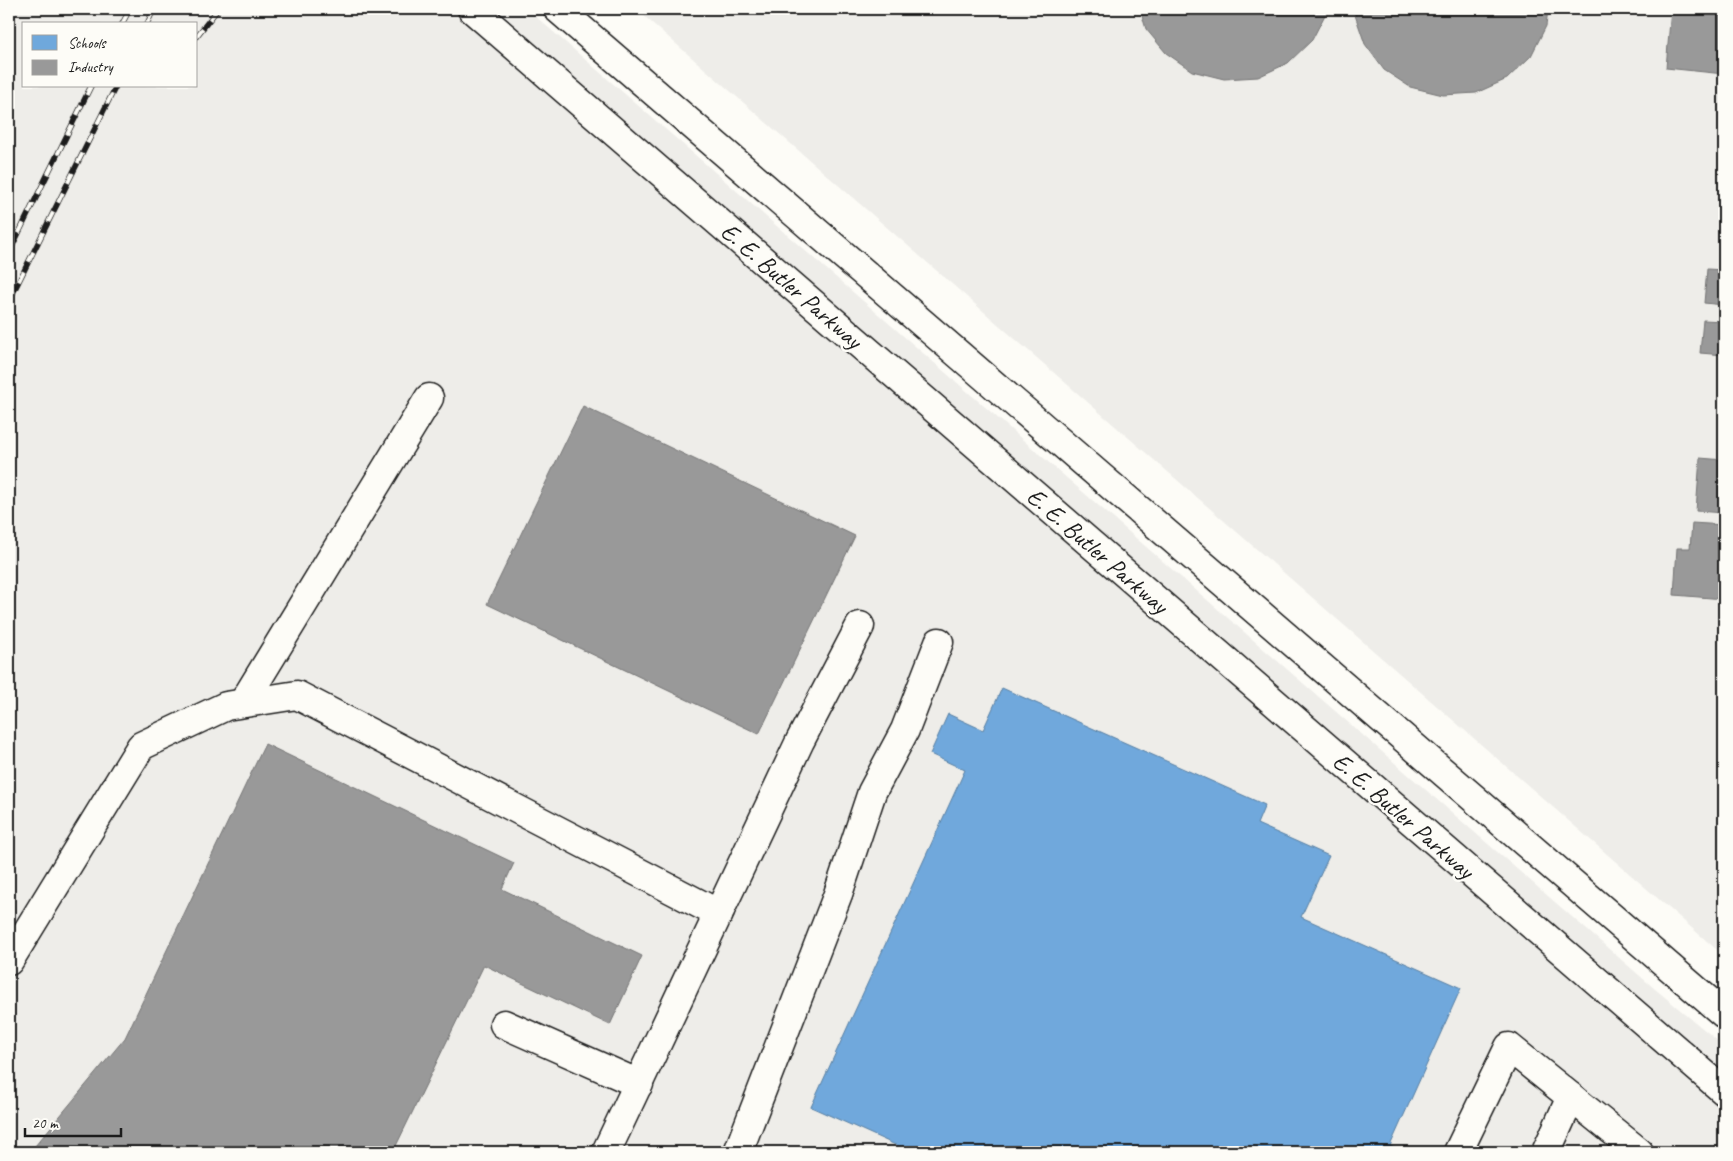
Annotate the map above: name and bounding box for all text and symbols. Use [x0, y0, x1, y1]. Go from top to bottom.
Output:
legend [22, 22, 198, 88]
text: Schools [68, 34, 107, 53]
text: Industry [68, 58, 115, 77]
street label: E. E. Butler Parkway [714, 216, 871, 358]
street label: E. E. Butler Parkway [1020, 481, 1177, 623]
street label: E. E. Butler Parkway [1326, 746, 1483, 888]
scale bar [25, 1106, 121, 1138]
text: 20 m [32, 1114, 59, 1133]

